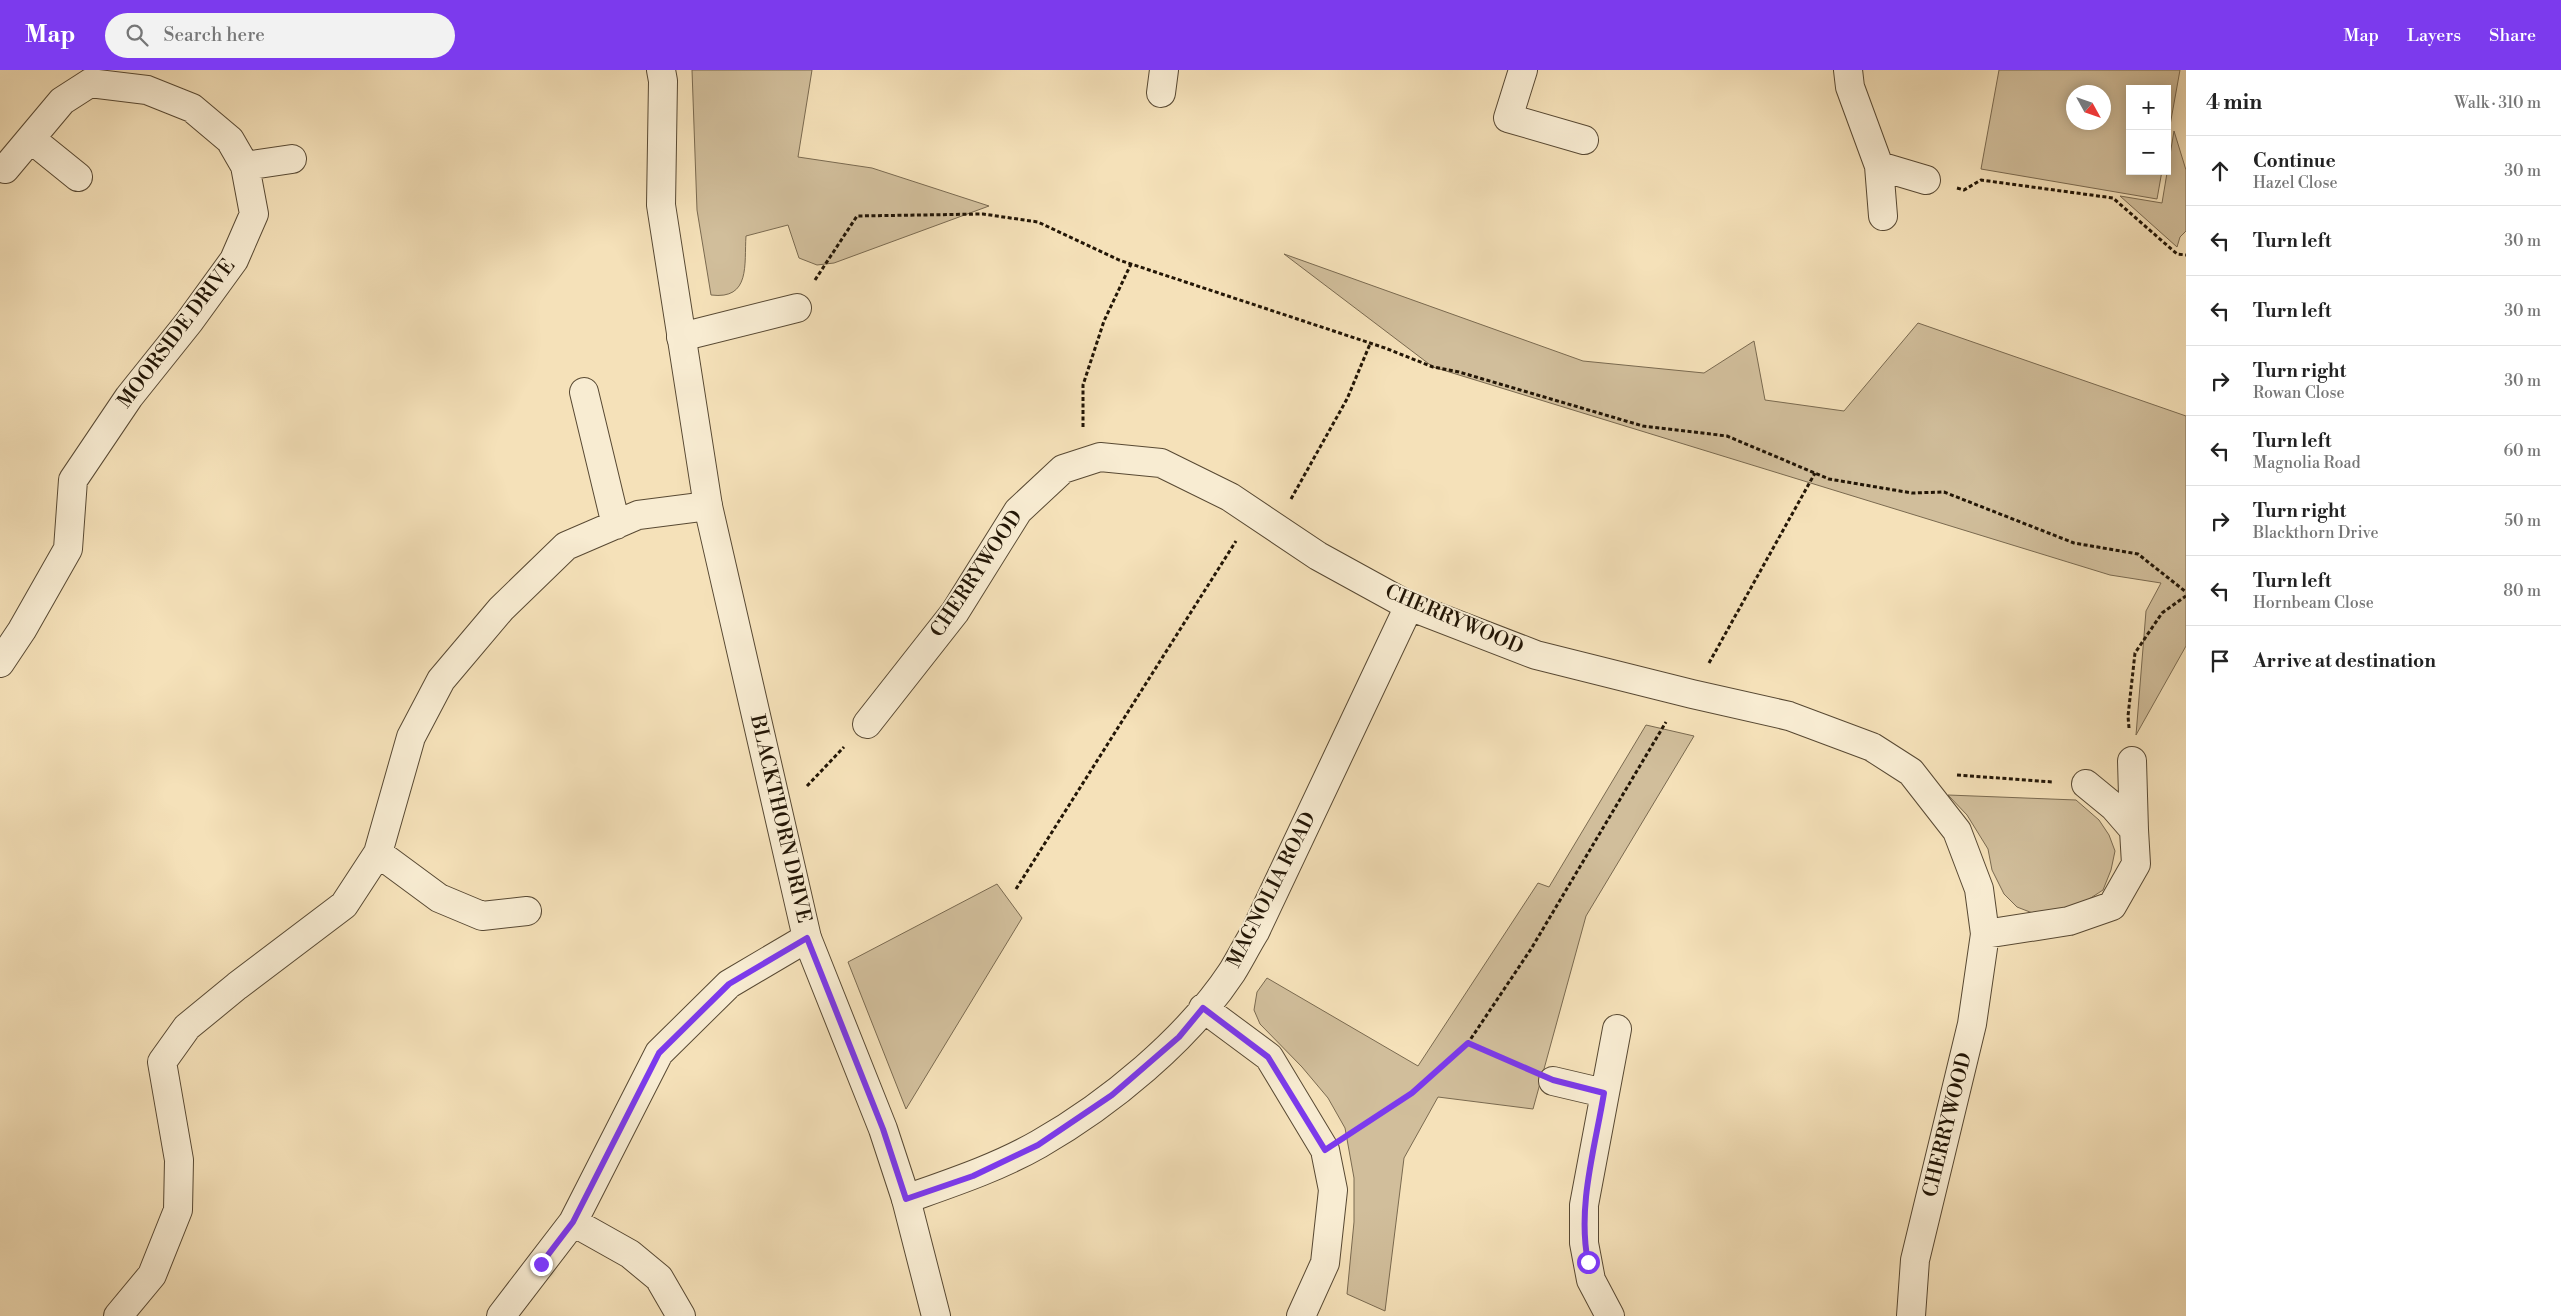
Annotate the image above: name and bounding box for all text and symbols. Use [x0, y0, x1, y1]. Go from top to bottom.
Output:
search box [105, 13, 455, 58]
text: Map [25, 20, 75, 50]
icon: search [123, 21, 151, 49]
text: Search here [163, 23, 265, 47]
text: Map [2344, 24, 2379, 47]
text: Layers [2407, 24, 2461, 47]
text: Share [2489, 24, 2536, 47]
north arrow [2066, 85, 2111, 130]
map controls [2126, 85, 2171, 175]
button: + [2126, 85, 2171, 130]
text: 4 min [2206, 90, 2262, 116]
text: Walk · 310 m [2454, 93, 2541, 113]
button: − [2126, 130, 2171, 175]
text: Continue [2253, 149, 2336, 173]
icon: ahead [2206, 157, 2234, 185]
text: 30 m [2504, 161, 2541, 181]
text: Hazel Close [2253, 173, 2338, 193]
icon: left [2206, 227, 2234, 255]
text: Turn left [2253, 229, 2332, 253]
text: 30 m [2504, 231, 2541, 251]
street label: MOORSIDE DRIVE [113, 254, 241, 414]
icon: left [2206, 297, 2234, 325]
text: Turn left [2253, 299, 2332, 323]
text: 30 m [2504, 301, 2541, 321]
text: Turn right [2253, 359, 2346, 383]
icon: right [2206, 367, 2234, 395]
text: 30 m [2504, 371, 2541, 391]
text: Rowan Close [2253, 383, 2345, 403]
text: Turn left [2253, 429, 2332, 453]
icon: left [2206, 437, 2234, 465]
text: 60 m [2503, 441, 2541, 461]
text: Magnolia Road [2253, 453, 2361, 473]
text: Turn right [2253, 499, 2346, 523]
street label: CHERRYWOOD [925, 506, 1029, 642]
icon: right [2206, 507, 2234, 535]
text: 50 m [2504, 511, 2541, 531]
text: Blackthorn Drive [2253, 523, 2379, 543]
text: Turn left [2253, 569, 2332, 593]
icon: left [2206, 577, 2234, 605]
street label: CHERRYWOOD [1381, 580, 1527, 660]
text: 80 m [2503, 581, 2541, 601]
text: Hornbeam Close [2253, 593, 2374, 613]
icon: arrive [2206, 647, 2234, 675]
text: Arrive at destination [2253, 649, 2436, 673]
street label: BLACKTHORN DRIVE [744, 712, 816, 925]
street label: MAGNOLIA ROAD [1222, 808, 1322, 972]
street label: CHERRYWOOD [1918, 1050, 1978, 1200]
route start [1577, 1251, 1600, 1274]
route end [530, 1253, 553, 1276]

